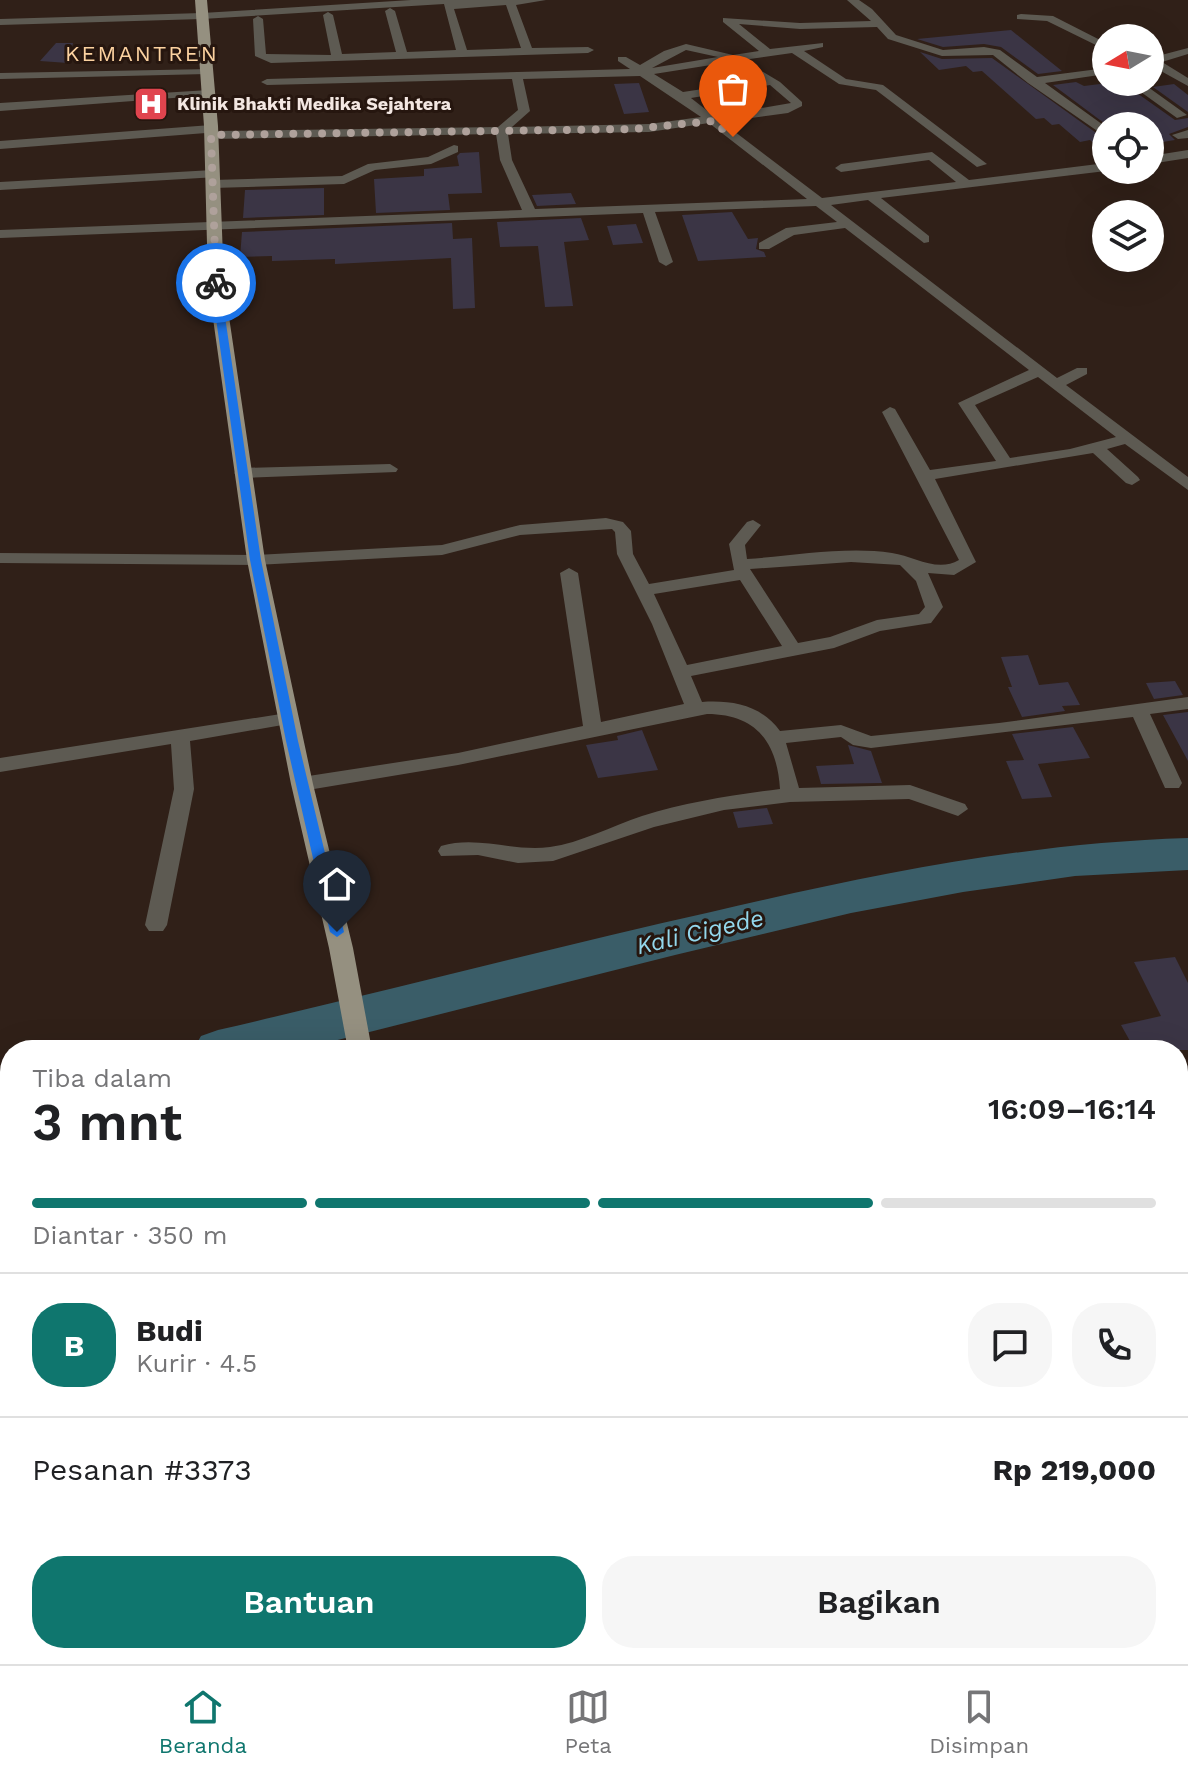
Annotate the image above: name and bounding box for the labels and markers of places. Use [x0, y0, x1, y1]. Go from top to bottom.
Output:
pin [699, 55, 767, 137]
hospital icon: Klinik Bhakti Medika Sejahtera [132, 85, 170, 123]
place label: Klinik Bhakti Medika Sejahtera [177, 93, 452, 114]
pin [303, 850, 371, 932]

